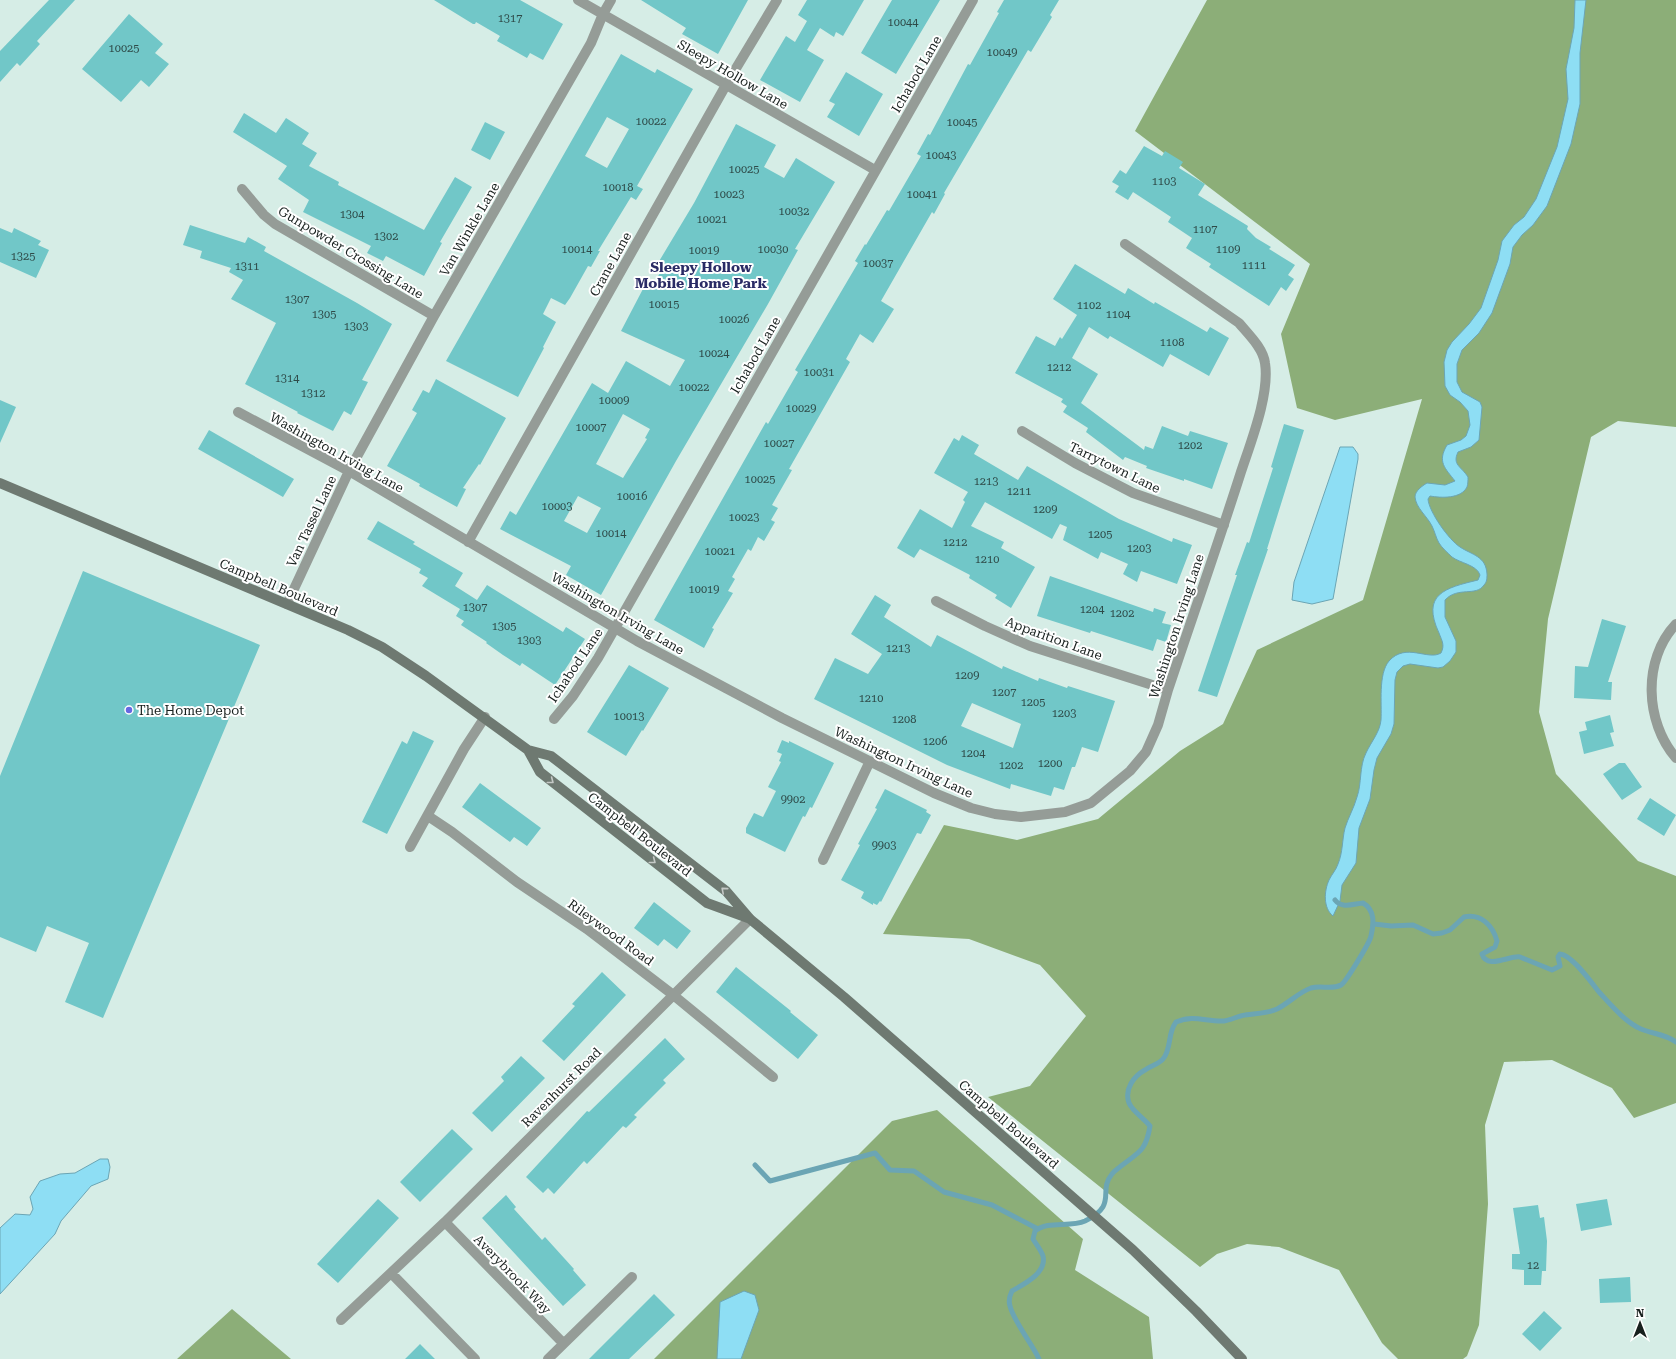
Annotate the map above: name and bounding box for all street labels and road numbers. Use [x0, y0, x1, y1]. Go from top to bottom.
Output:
street label: Ichabod Lane [888, 33, 944, 115]
street label: Sleepy Hollow Lane [675, 37, 791, 112]
street label: Van Winkle Lane [437, 180, 502, 279]
street label: Gunpowder Crossing Lane [275, 203, 426, 302]
street label: Crane Lane [587, 229, 634, 299]
street label: Ichabod Lane [727, 314, 783, 396]
street label: Washington Irving Lane [267, 409, 406, 496]
street label: Tarrytown Lane [1067, 439, 1163, 496]
street label: Van Tassel Lane [284, 473, 339, 569]
street label: Washington Irving Lane [1146, 552, 1207, 700]
street label: Campbell Boulevard [217, 556, 341, 619]
street label: Washington Irving Lane [549, 569, 687, 658]
street label: Apparition Lane [1003, 614, 1104, 663]
street label: Ichabod Lane [545, 625, 606, 705]
street label: Washington Irving Lane [832, 724, 975, 801]
street label: Campbell Boulevard [585, 789, 695, 880]
street label: Rileywood Road [565, 896, 657, 969]
street label: Ravenhurst Road [519, 1044, 605, 1130]
street label: Campbell Boulevard [956, 1077, 1062, 1172]
street label: Averybrook Way [471, 1232, 555, 1317]

